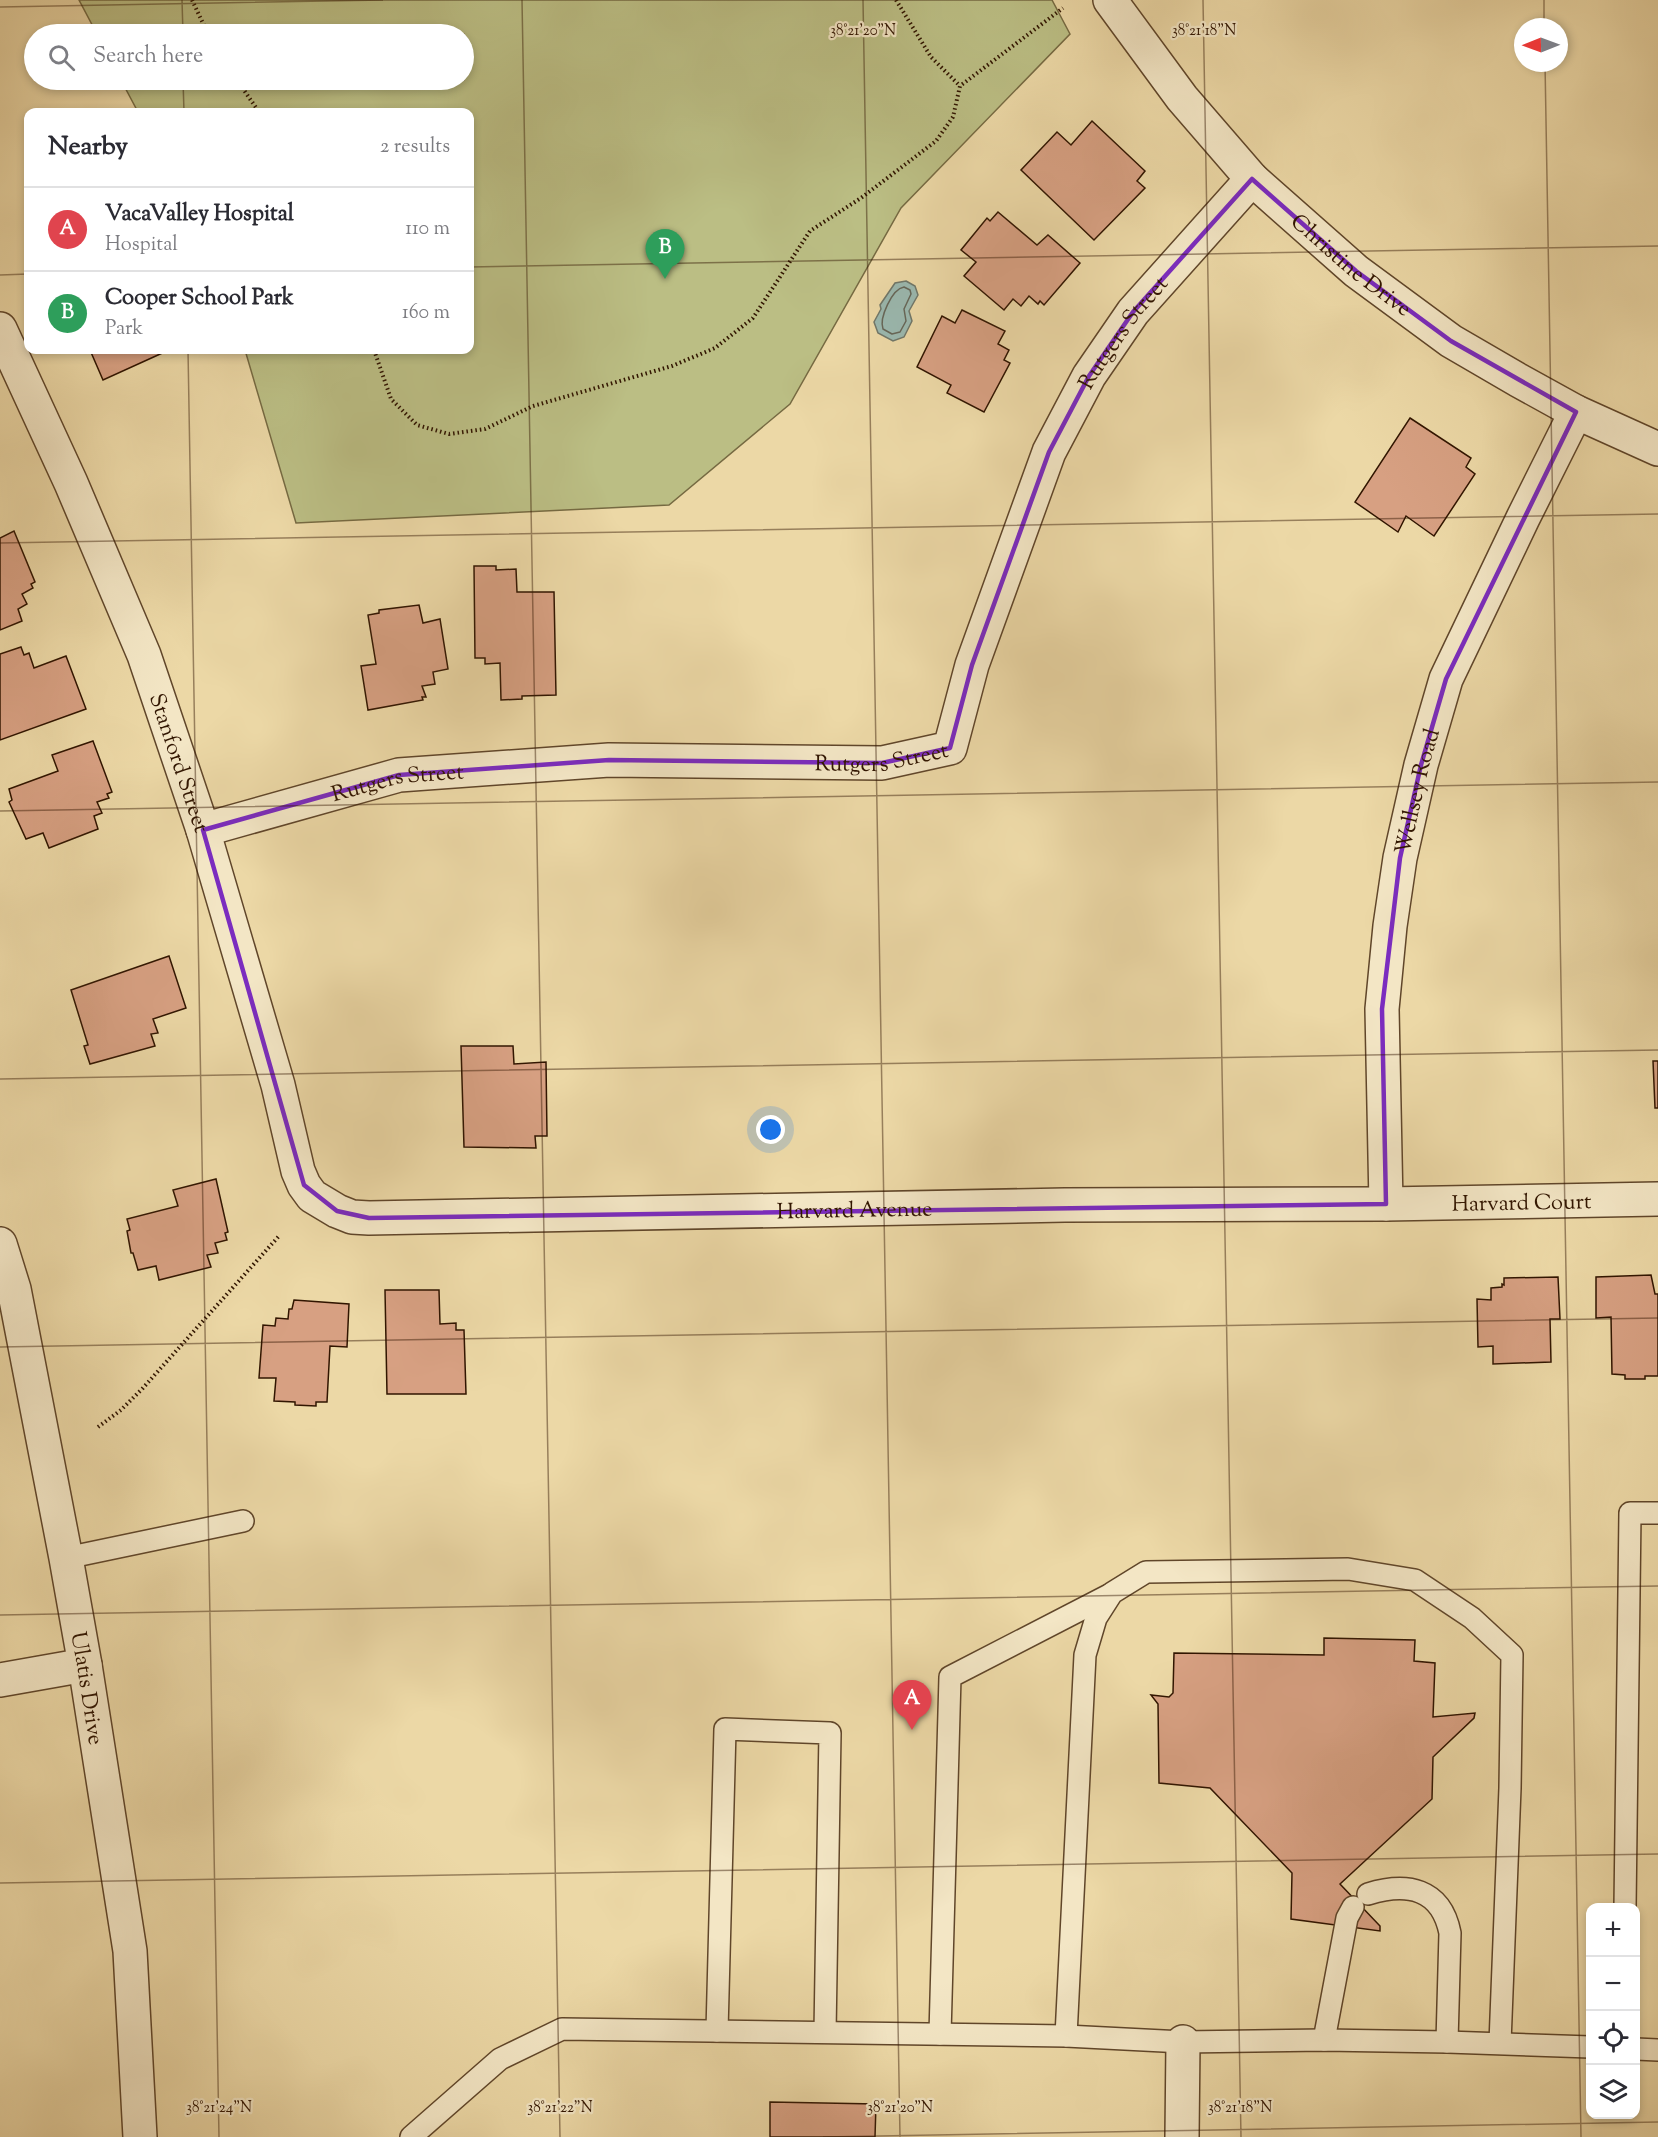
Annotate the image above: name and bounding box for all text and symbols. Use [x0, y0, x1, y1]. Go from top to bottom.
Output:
north arrow [1514, 18, 1568, 72]
text: 38°21'20"N [830, 21, 896, 42]
text: 38°21'18"N [1172, 21, 1236, 42]
search box [24, 24, 474, 90]
icon: search [45, 41, 78, 74]
text: Search here [93, 41, 203, 73]
text: Nearby [48, 129, 128, 166]
text: 2 results [380, 133, 450, 162]
text: VacaValley Hospital [105, 199, 294, 231]
street label: Christine Drive [1282, 207, 1417, 326]
text: A [59, 215, 76, 244]
text: 110 m [405, 215, 450, 244]
pin: B [646, 230, 684, 279]
text: Hospital [105, 231, 178, 260]
street label: Rutgers Street [1072, 270, 1177, 396]
text: Cooper School Park [105, 283, 294, 315]
text: B [61, 299, 74, 328]
text: 160 m [402, 299, 450, 328]
text: Park [105, 315, 143, 344]
street label: Stanford Street [139, 690, 216, 838]
street label: Wellsey Road [1388, 725, 1450, 858]
street label: Rutgers Street [814, 736, 952, 782]
street label: Rutgers Street [328, 757, 465, 812]
your location [756, 1115, 785, 1144]
street label: Harvard Court [1451, 1187, 1592, 1222]
street label: Harvard Avenue [776, 1194, 933, 1229]
street label: Ulatis Drive [60, 1629, 110, 1747]
pin: A [892, 1680, 932, 1730]
map controls [1586, 1903, 1640, 2119]
button: + [1586, 1903, 1640, 1957]
button: − [1586, 1957, 1640, 2011]
button: locate [1586, 2011, 1640, 2065]
button: layers [1586, 2065, 1640, 2119]
text: 38°21'24"N [186, 2098, 252, 2119]
text: 38°21'22"N [527, 2098, 593, 2119]
text: 38°21'20"N [867, 2098, 933, 2119]
text: 38°21'18"N [1208, 2098, 1272, 2119]

